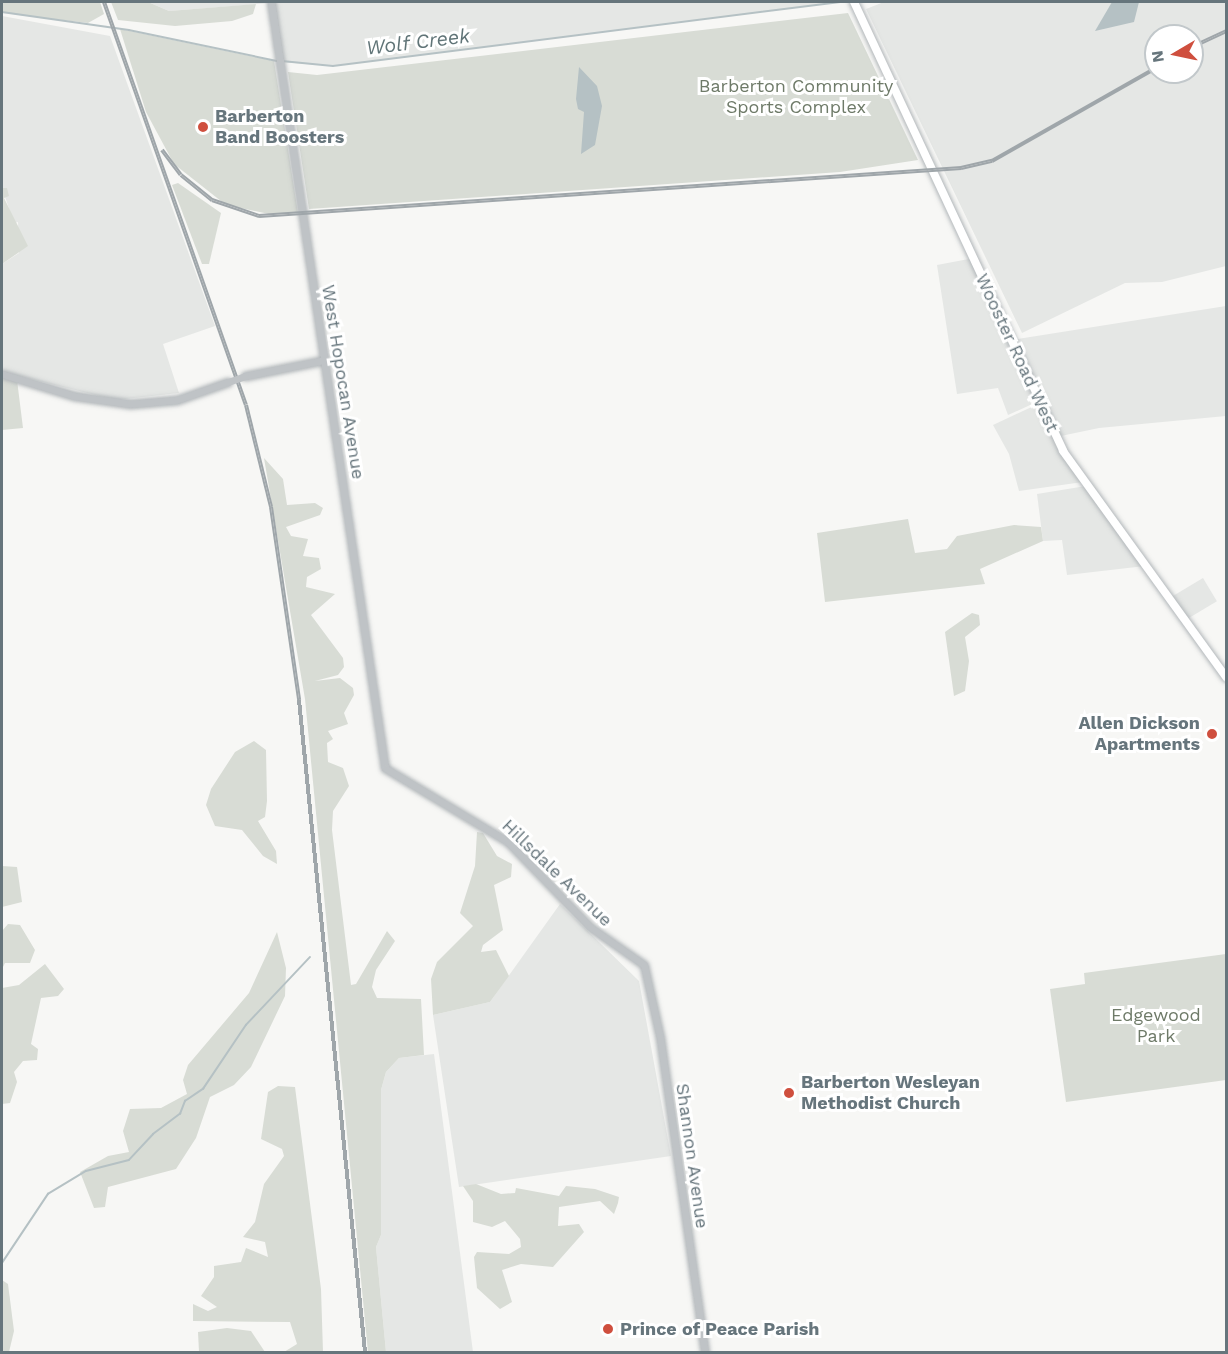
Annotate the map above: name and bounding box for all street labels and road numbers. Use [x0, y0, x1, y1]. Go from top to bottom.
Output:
street label: Wooster Road West [971, 270, 1063, 436]
street label: West Hopocan Avenue [317, 283, 369, 481]
street label: Hillsdale Avenue [497, 815, 617, 931]
street label: Shannon Avenue [671, 1082, 713, 1230]

